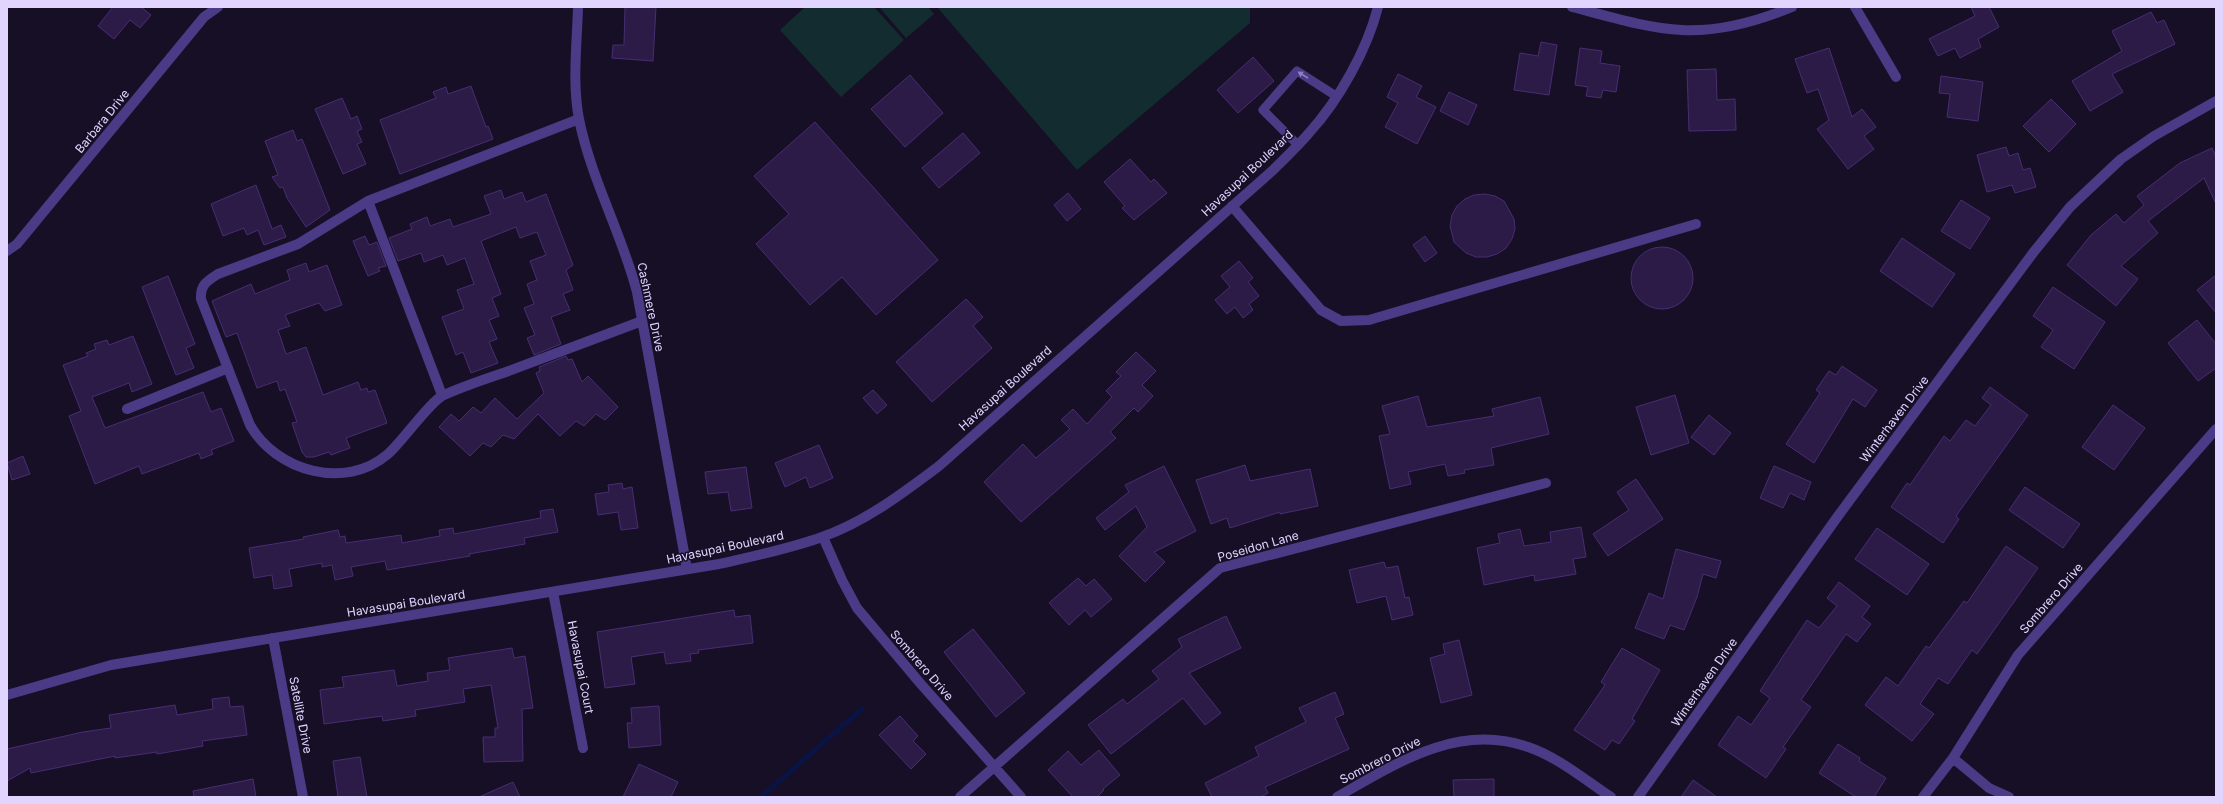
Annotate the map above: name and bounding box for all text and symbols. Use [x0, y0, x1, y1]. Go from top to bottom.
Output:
one-way arrow [1298, 71, 1308, 79]
street label: Barbara Drive [72, 86, 132, 156]
street label: Havasupai Boulevard [1198, 127, 1296, 219]
street label: Cashmere Drive [634, 261, 668, 353]
street label: Havasupai Boulevard [955, 342, 1055, 434]
street label: Winterhaven Drive [1856, 373, 1932, 465]
street label: Havasupai Boulevard [665, 527, 785, 567]
street label: Poseidon Lane [1216, 527, 1300, 565]
street label: Sombrero Drive [2016, 560, 2086, 636]
street label: Havasupai Boulevard [346, 586, 466, 620]
street label: Havasupai Court [565, 619, 597, 715]
street label: Sombrero Drive [887, 627, 957, 703]
street label: Winterhaven Drive [1668, 635, 1740, 729]
street label: Satellite Drive [286, 675, 316, 755]
street label: Sombrero Drive [1337, 733, 1423, 787]

